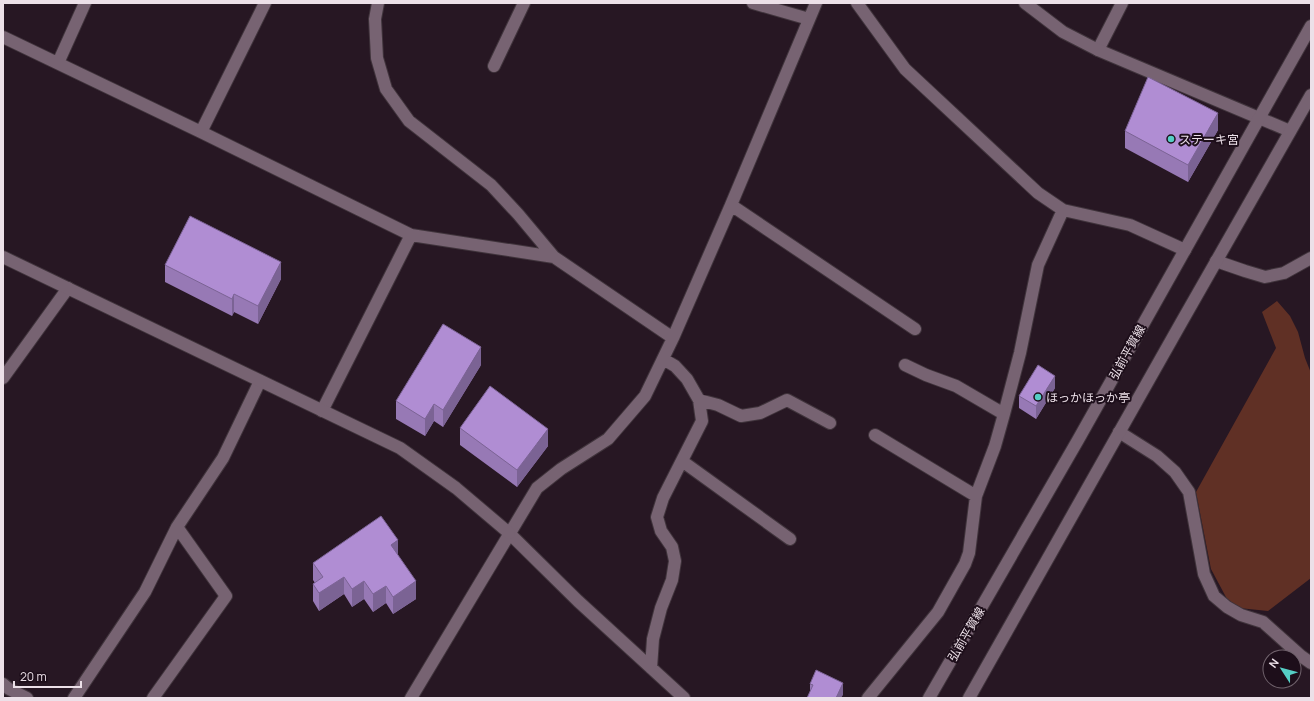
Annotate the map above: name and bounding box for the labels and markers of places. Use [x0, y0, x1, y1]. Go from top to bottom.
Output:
place label: ステーキ宮 [1179, 131, 1239, 148]
marker: ステーキ宮 [1166, 134, 1176, 144]
place label: ほっかほっか亭 [1046, 389, 1130, 406]
marker: ほっかほっか亭 [1033, 392, 1043, 402]

